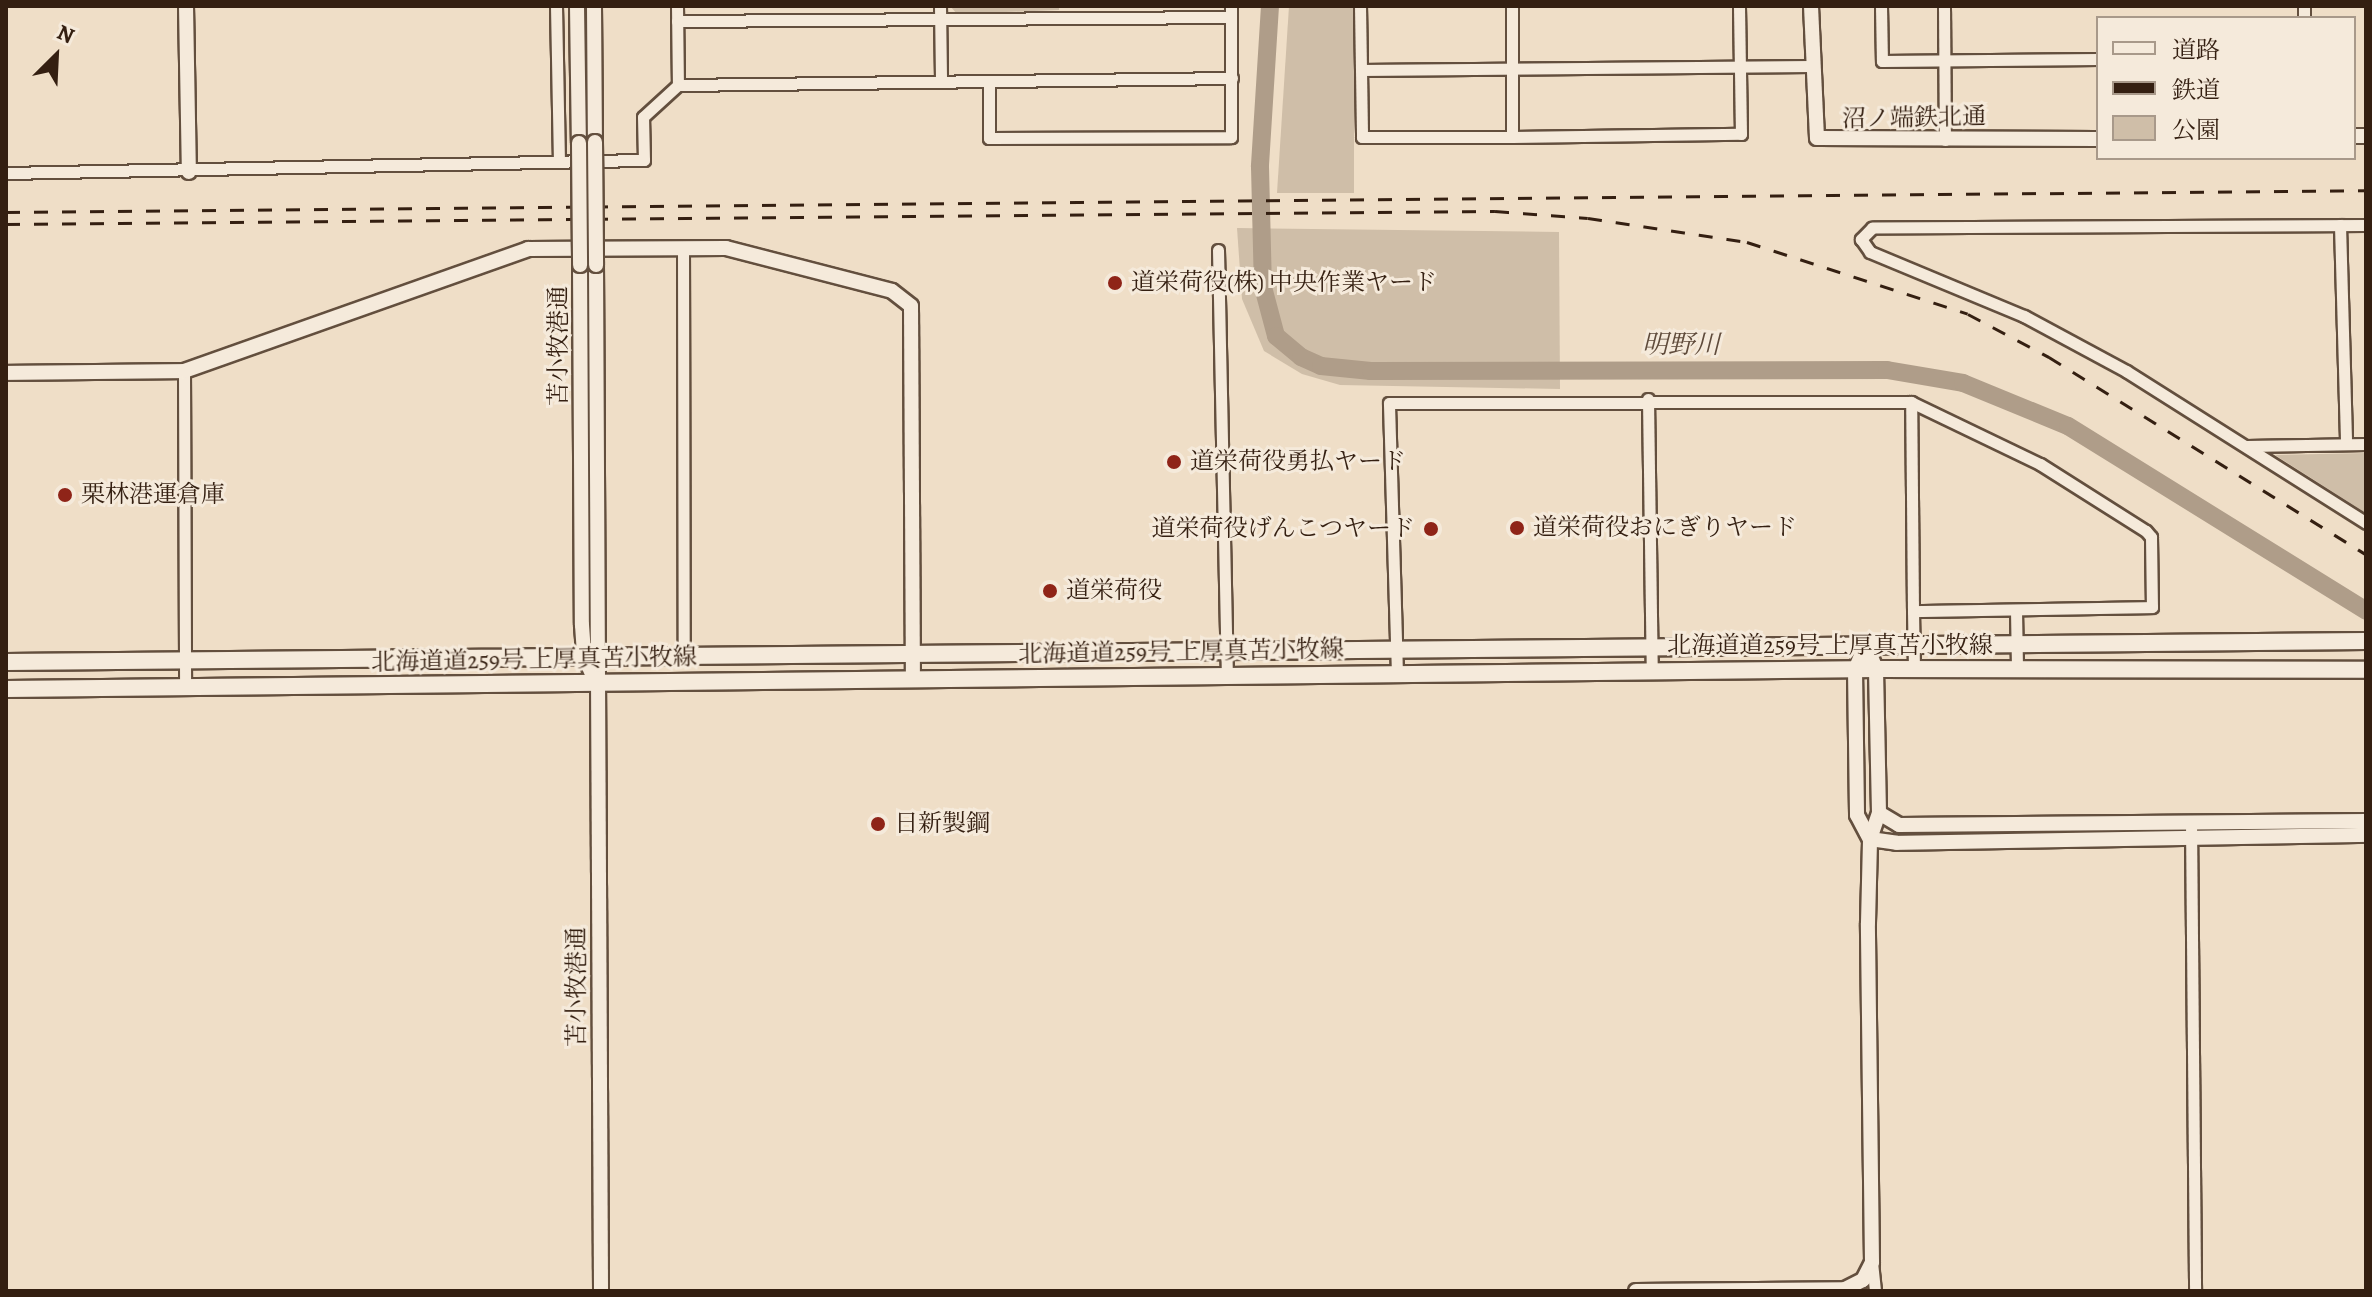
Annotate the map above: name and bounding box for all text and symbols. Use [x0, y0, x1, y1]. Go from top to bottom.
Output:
north arrow [16, 16, 96, 96]
legend [2096, 16, 2356, 160]
text: N [52, 17, 79, 51]
text: 道路 [2172, 34, 2220, 66]
text: 鉄道 [2172, 74, 2220, 106]
street label: 沼ノ端鉄北通 [1842, 102, 1986, 134]
text: 公園 [2172, 114, 2220, 146]
place label: 道栄荷役(株) 中央作業ヤード [1131, 269, 1437, 297]
marker: 道栄荷役(株) 中央作業ヤード [1106, 274, 1124, 292]
street label: 苫小牧港通 [545, 286, 573, 406]
water label: 明野川 [1642, 329, 1720, 361]
place label: 道栄荷役勇払ヤード [1190, 448, 1406, 476]
marker: 道栄荷役勇払ヤード [1165, 453, 1183, 471]
place label: 栗林港運倉庫 [81, 481, 225, 509]
marker: 栗林港運倉庫 [56, 486, 74, 504]
place label: 道栄荷役おにぎりヤード [1533, 514, 1797, 542]
place label: 道栄荷役げんこつヤード [1151, 515, 1415, 543]
marker: 道栄荷役おにぎりヤード [1508, 519, 1526, 537]
marker: 道栄荷役げんこつヤード [1422, 520, 1440, 538]
place label: 道栄荷役 [1066, 577, 1162, 605]
marker: 道栄荷役 [1041, 582, 1059, 600]
street label: 北海道道259号 上厚真苫小牧線 [1667, 632, 1993, 660]
street label: 北海道道259号 上厚真苫小牧線 [1018, 635, 1344, 669]
street label: 北海道道259号 上厚真苫小牧線 [371, 643, 697, 677]
place label: 日新製鋼 [894, 810, 990, 838]
marker: 日新製鋼 [869, 815, 887, 833]
street label: 苫小牧港通 [563, 927, 591, 1047]

